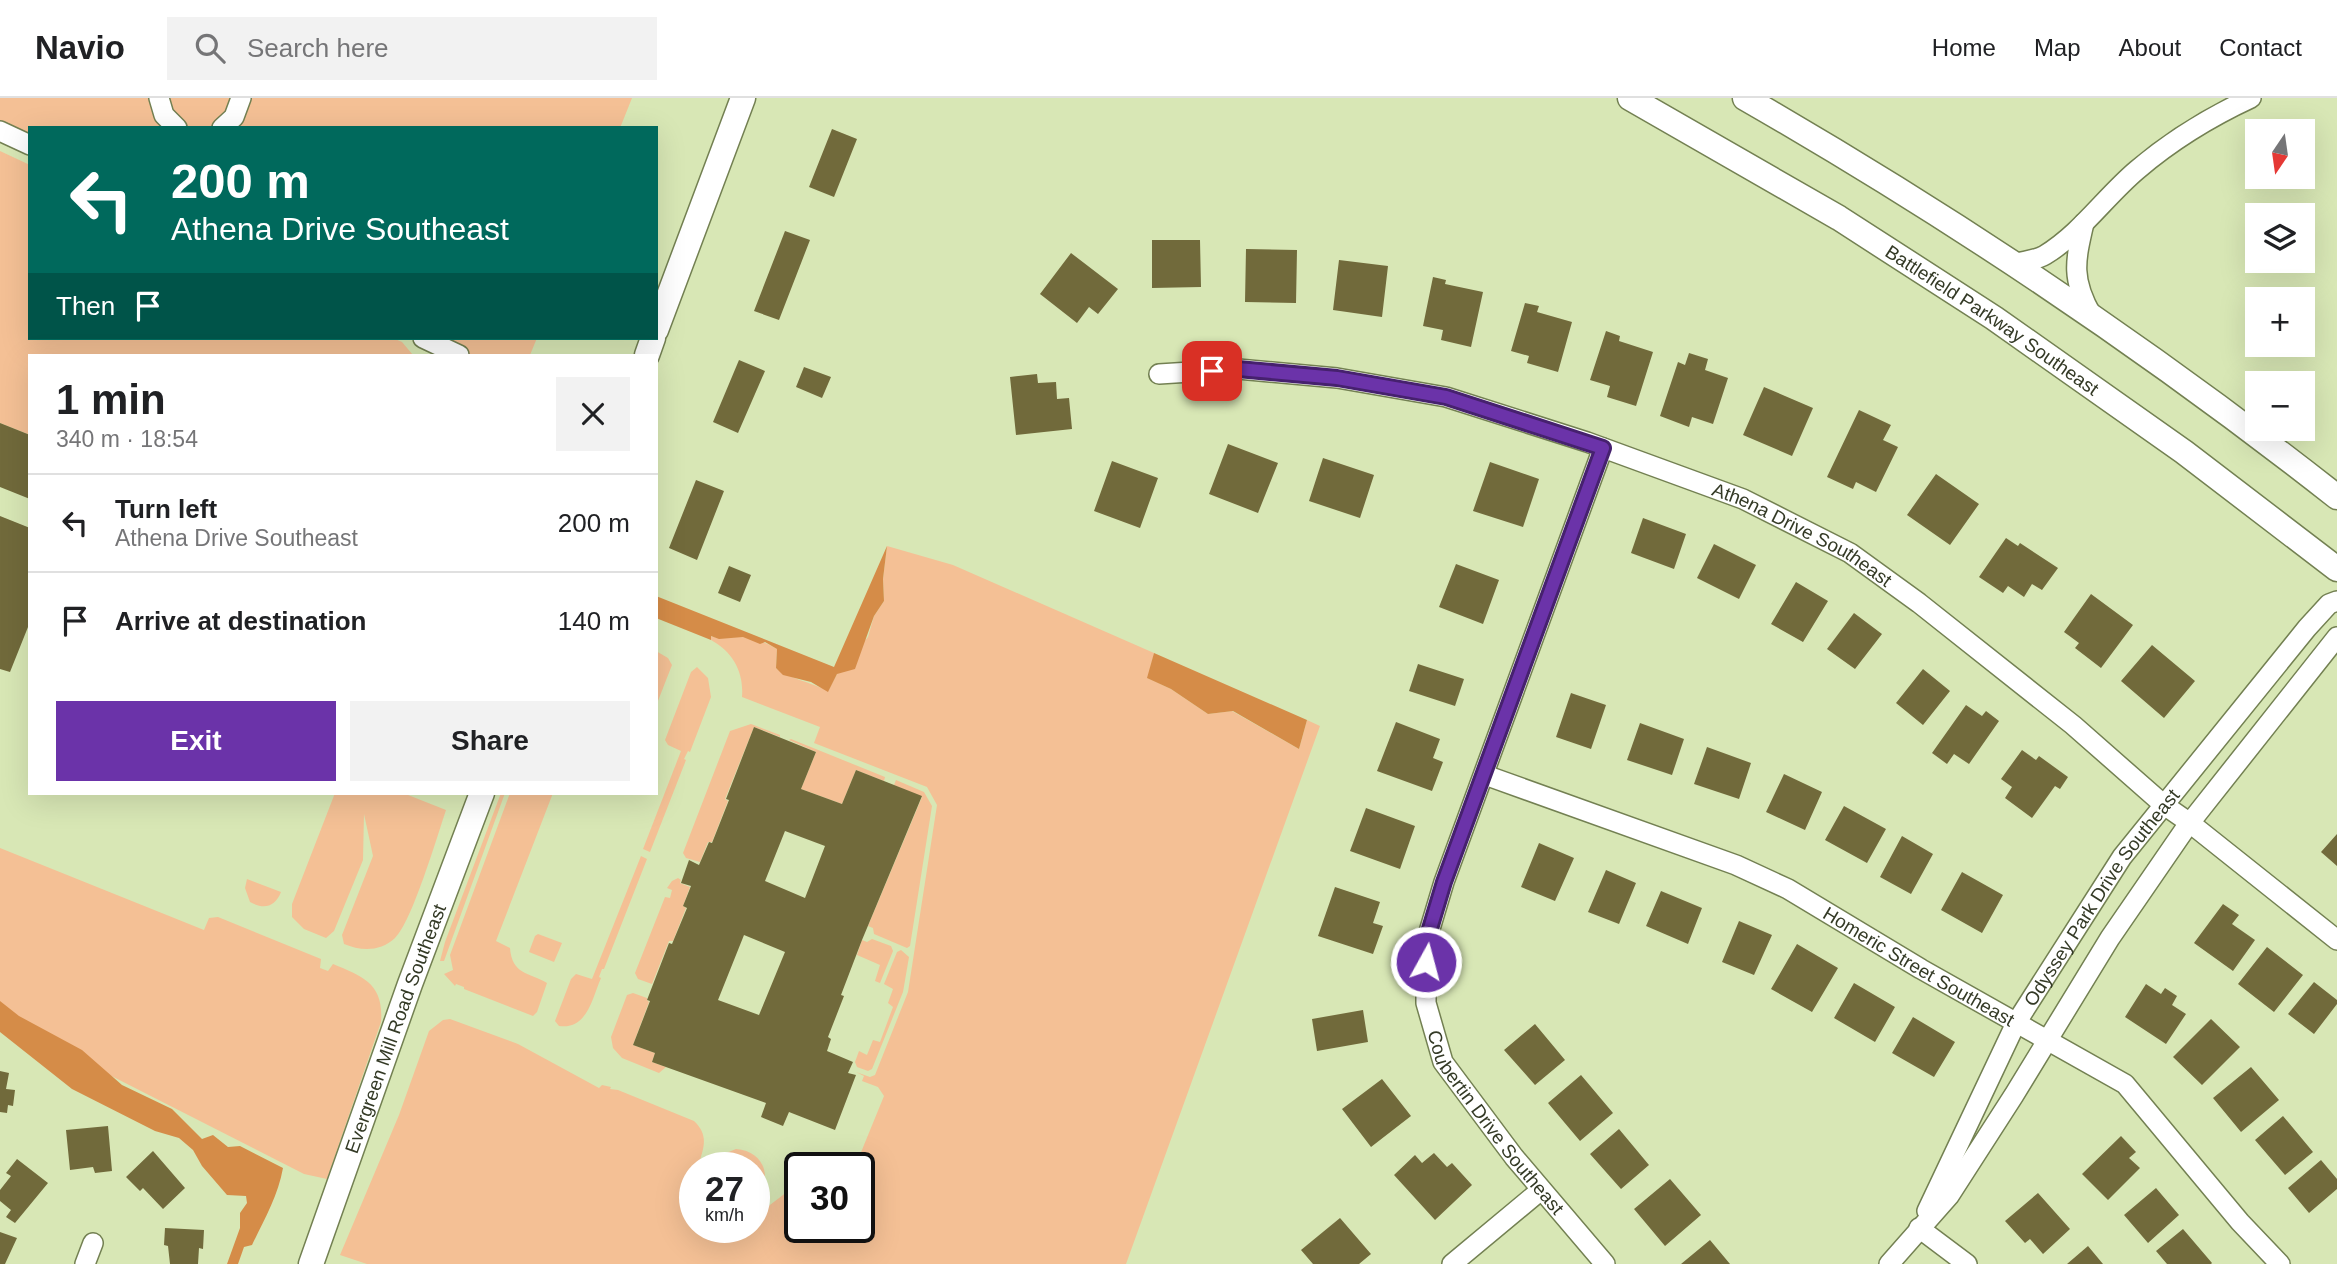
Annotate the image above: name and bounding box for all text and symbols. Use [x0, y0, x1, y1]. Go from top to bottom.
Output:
search box [167, 17, 657, 80]
text: Navio [35, 29, 125, 66]
icon: search [191, 29, 229, 67]
text: Search here [247, 33, 389, 63]
text: Home [1932, 34, 1996, 61]
text: Map [2034, 34, 2081, 61]
text: About [2119, 34, 2181, 61]
text: Contact [2219, 34, 2302, 61]
north arrow [2245, 119, 2315, 189]
map controls [2245, 119, 2315, 441]
icon: left [56, 154, 147, 245]
text: 200 m [171, 154, 310, 208]
button: layers [2245, 203, 2315, 273]
text: Athena Drive Southeast [171, 211, 509, 247]
street label: Battlefield Parkway Southeast [1882, 240, 2104, 400]
icon: arrive [129, 287, 167, 325]
button: + [2245, 287, 2315, 357]
text: Then [56, 291, 115, 321]
pin [1182, 341, 1242, 401]
icon: arrive [1193, 352, 1231, 390]
button: − [2245, 371, 2315, 441]
text: 1 min [56, 376, 166, 423]
button: close [556, 377, 630, 451]
text: 340 m · 18:54 [56, 426, 198, 452]
street label: Athena Drive Southeast [1710, 478, 1897, 591]
text: Turn left [115, 494, 217, 524]
icon: left [56, 504, 94, 542]
text: 200 m [558, 508, 630, 538]
text: Athena Drive Southeast [115, 525, 358, 551]
icon: arrive [56, 602, 94, 640]
text: Arrive at destination [115, 606, 366, 636]
text: 140 m [558, 606, 630, 636]
button: Exit [56, 701, 336, 781]
button: Share [350, 701, 630, 781]
street label: Odyssey Park Drive Southeast [2019, 784, 2184, 1010]
street label: Evergreen Mill Road Southeast [341, 900, 450, 1156]
street label: Homeric Street Southeast [1820, 902, 2019, 1030]
position arrow [1389, 925, 1463, 999]
street label: Coubertin Drive Southeast [1424, 1028, 1569, 1219]
speed limit sign: 30 [784, 1152, 875, 1243]
text: 27 [705, 1169, 744, 1208]
text: km/h [705, 1205, 744, 1225]

